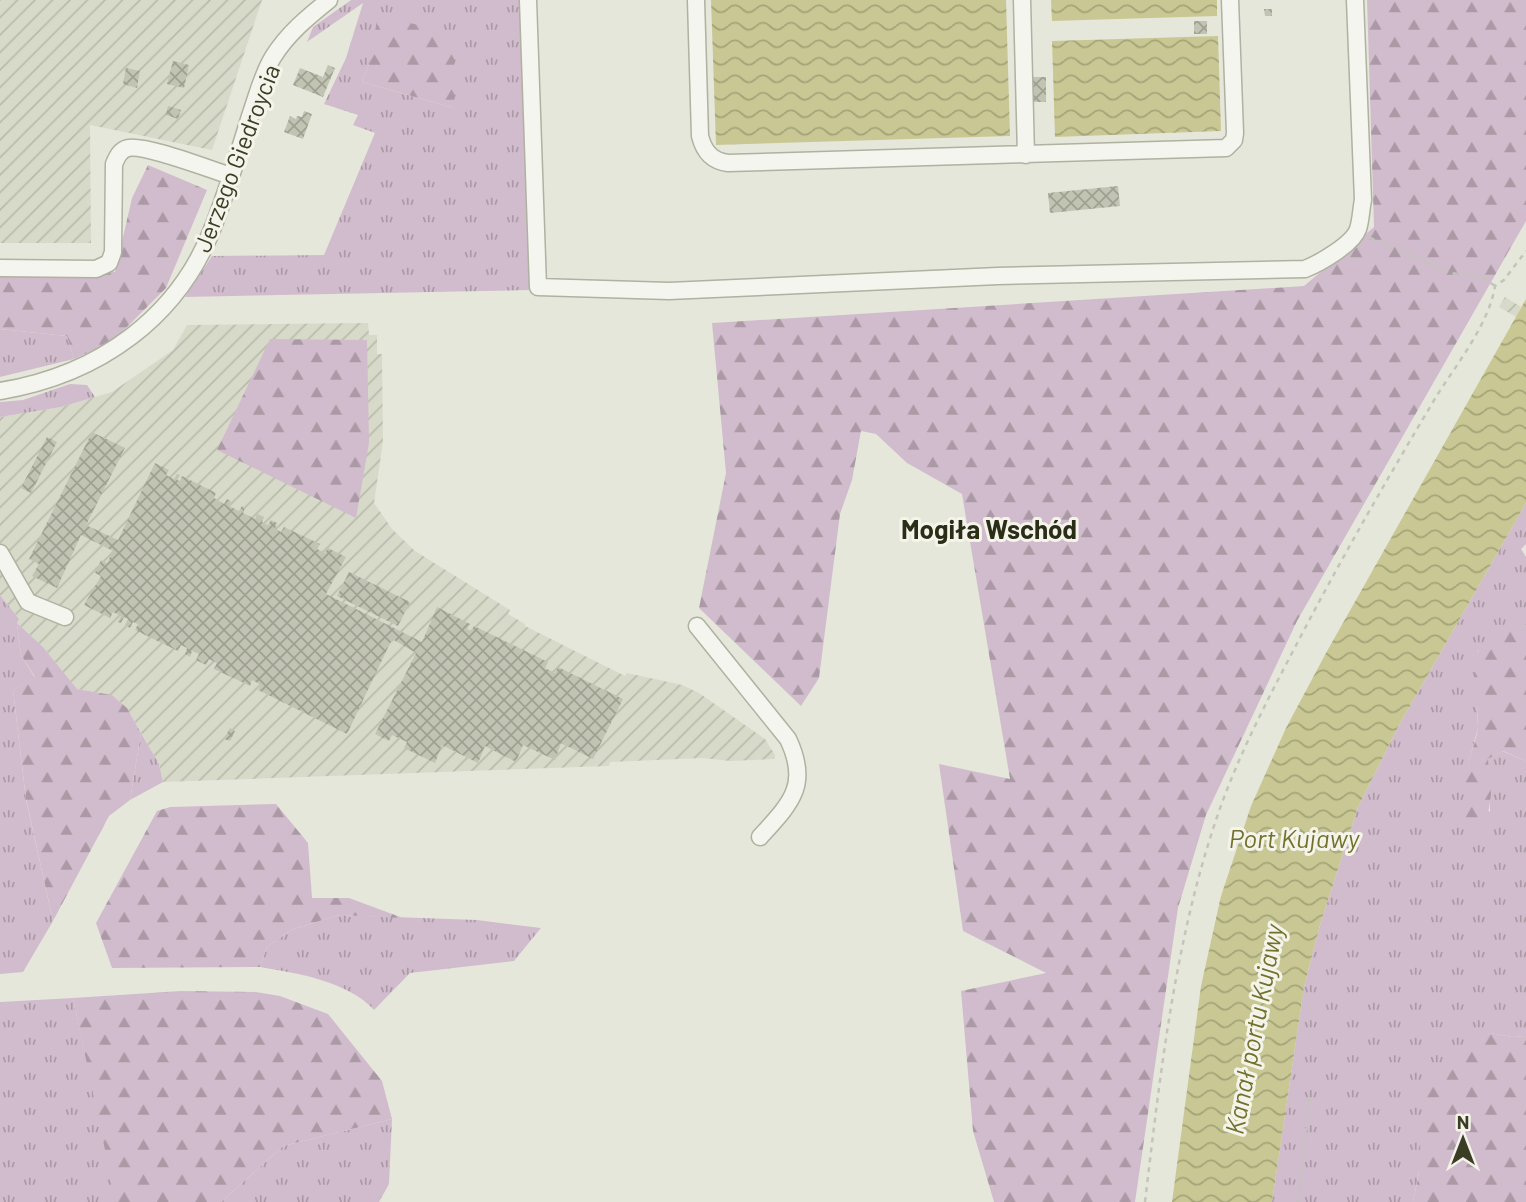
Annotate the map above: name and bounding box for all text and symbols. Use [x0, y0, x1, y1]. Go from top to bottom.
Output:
street label: Jerzego Giedroycia [187, 60, 285, 256]
district label: Mogiła Wschód [901, 513, 1077, 544]
water label: Port Kujawy [1229, 822, 1361, 853]
water label: Kanał portu Kujawy [1217, 920, 1289, 1137]
north arrow [1428, 1104, 1498, 1174]
text: N [1457, 1110, 1469, 1133]

